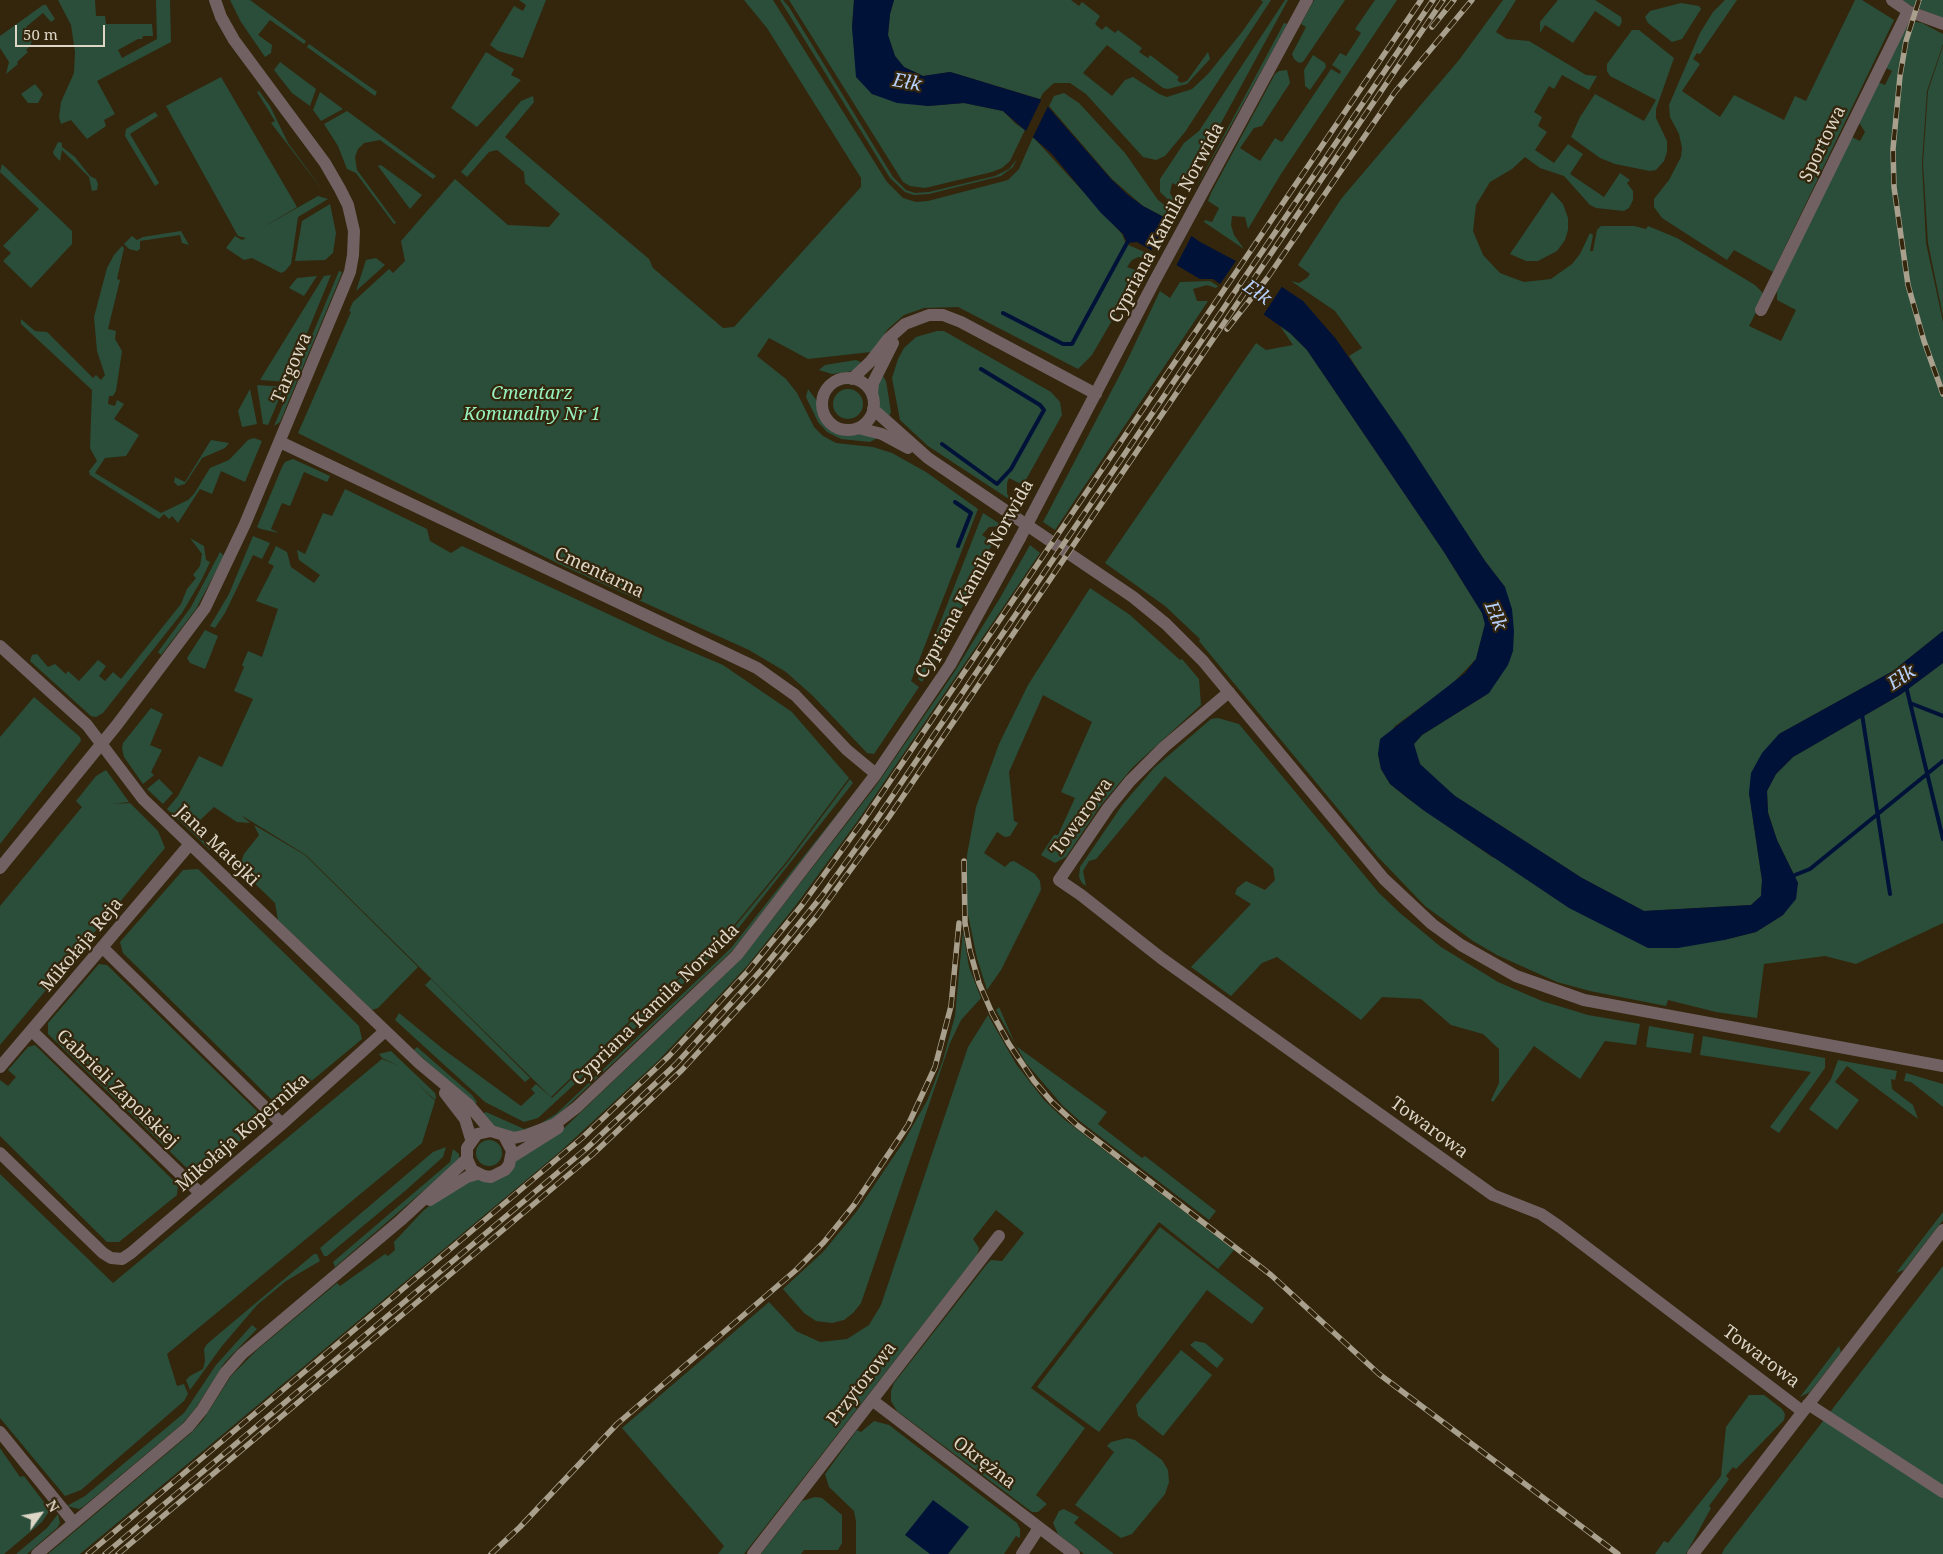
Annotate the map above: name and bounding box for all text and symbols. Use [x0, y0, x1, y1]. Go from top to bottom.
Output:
scale bar [18, 15, 108, 47]
text: 50 m [23, 24, 58, 44]
water label: Ełk [891, 69, 923, 97]
street label: Sportowa [1795, 102, 1851, 186]
street label: Cypriana Kamila Norwida [1105, 119, 1229, 327]
water label: Ełk [1239, 275, 1275, 311]
street label: Targowa [267, 329, 317, 407]
park label: Cmentarz Komunalny Nr 1 [463, 383, 601, 426]
street label: Cypriana Kamila Norwida [911, 476, 1039, 682]
street label: Cmentarna [551, 543, 647, 603]
water label: Ełk [1479, 598, 1511, 634]
water label: Ełk [1884, 660, 1920, 696]
street label: Towarowa [1047, 774, 1117, 860]
street label: Jana Matejki [171, 801, 263, 891]
street label: Mikołaja Reja [36, 893, 128, 997]
street label: Cypriana Kamila Norwida [568, 919, 744, 1091]
street label: Gabrieli Zapolskiej [52, 1025, 182, 1153]
street label: Mikołaja Kopernika [172, 1069, 314, 1197]
street label: Towarowa [1386, 1093, 1472, 1163]
street label: Towarowa [1718, 1321, 1804, 1393]
street label: Przytorowa [823, 1338, 901, 1430]
street label: Okrężna [948, 1432, 1020, 1494]
north arrow [15, 1489, 65, 1539]
text: N [42, 1496, 64, 1515]

